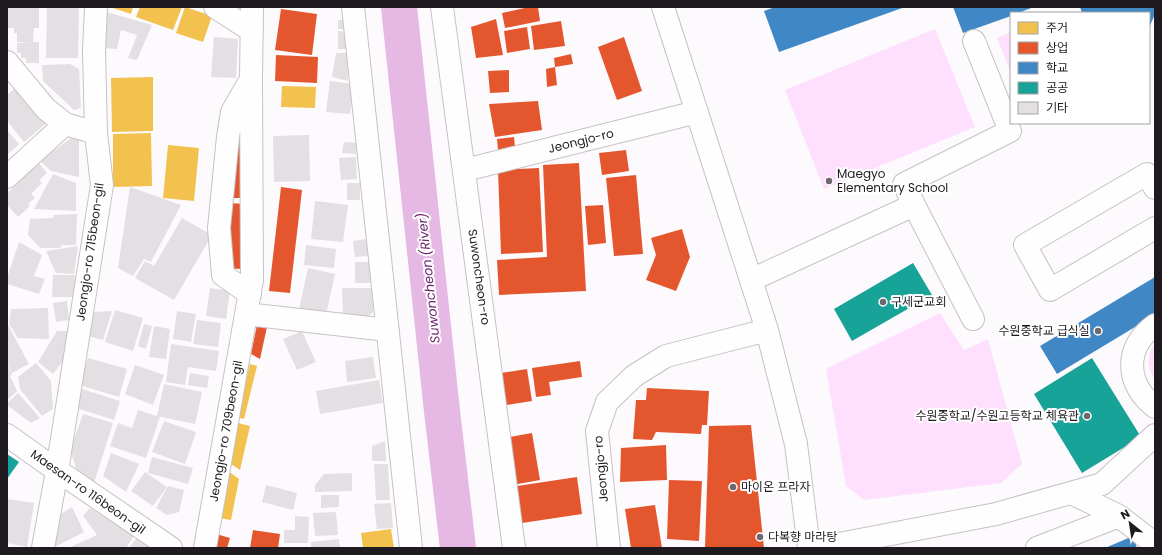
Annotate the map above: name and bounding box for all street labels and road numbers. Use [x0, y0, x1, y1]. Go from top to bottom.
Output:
street label: Jeongjo-ro [546, 124, 616, 157]
street label: Jeongjo-ro 715beon-gil [71, 182, 108, 322]
street label: Suwoncheon-ro [464, 228, 495, 326]
street label: Jeongjo-ro 709beon-gil [205, 359, 246, 503]
street label: Jeongjo-ro [589, 435, 612, 503]
street label: Maesan-ro 116beon-gil [27, 445, 149, 538]

